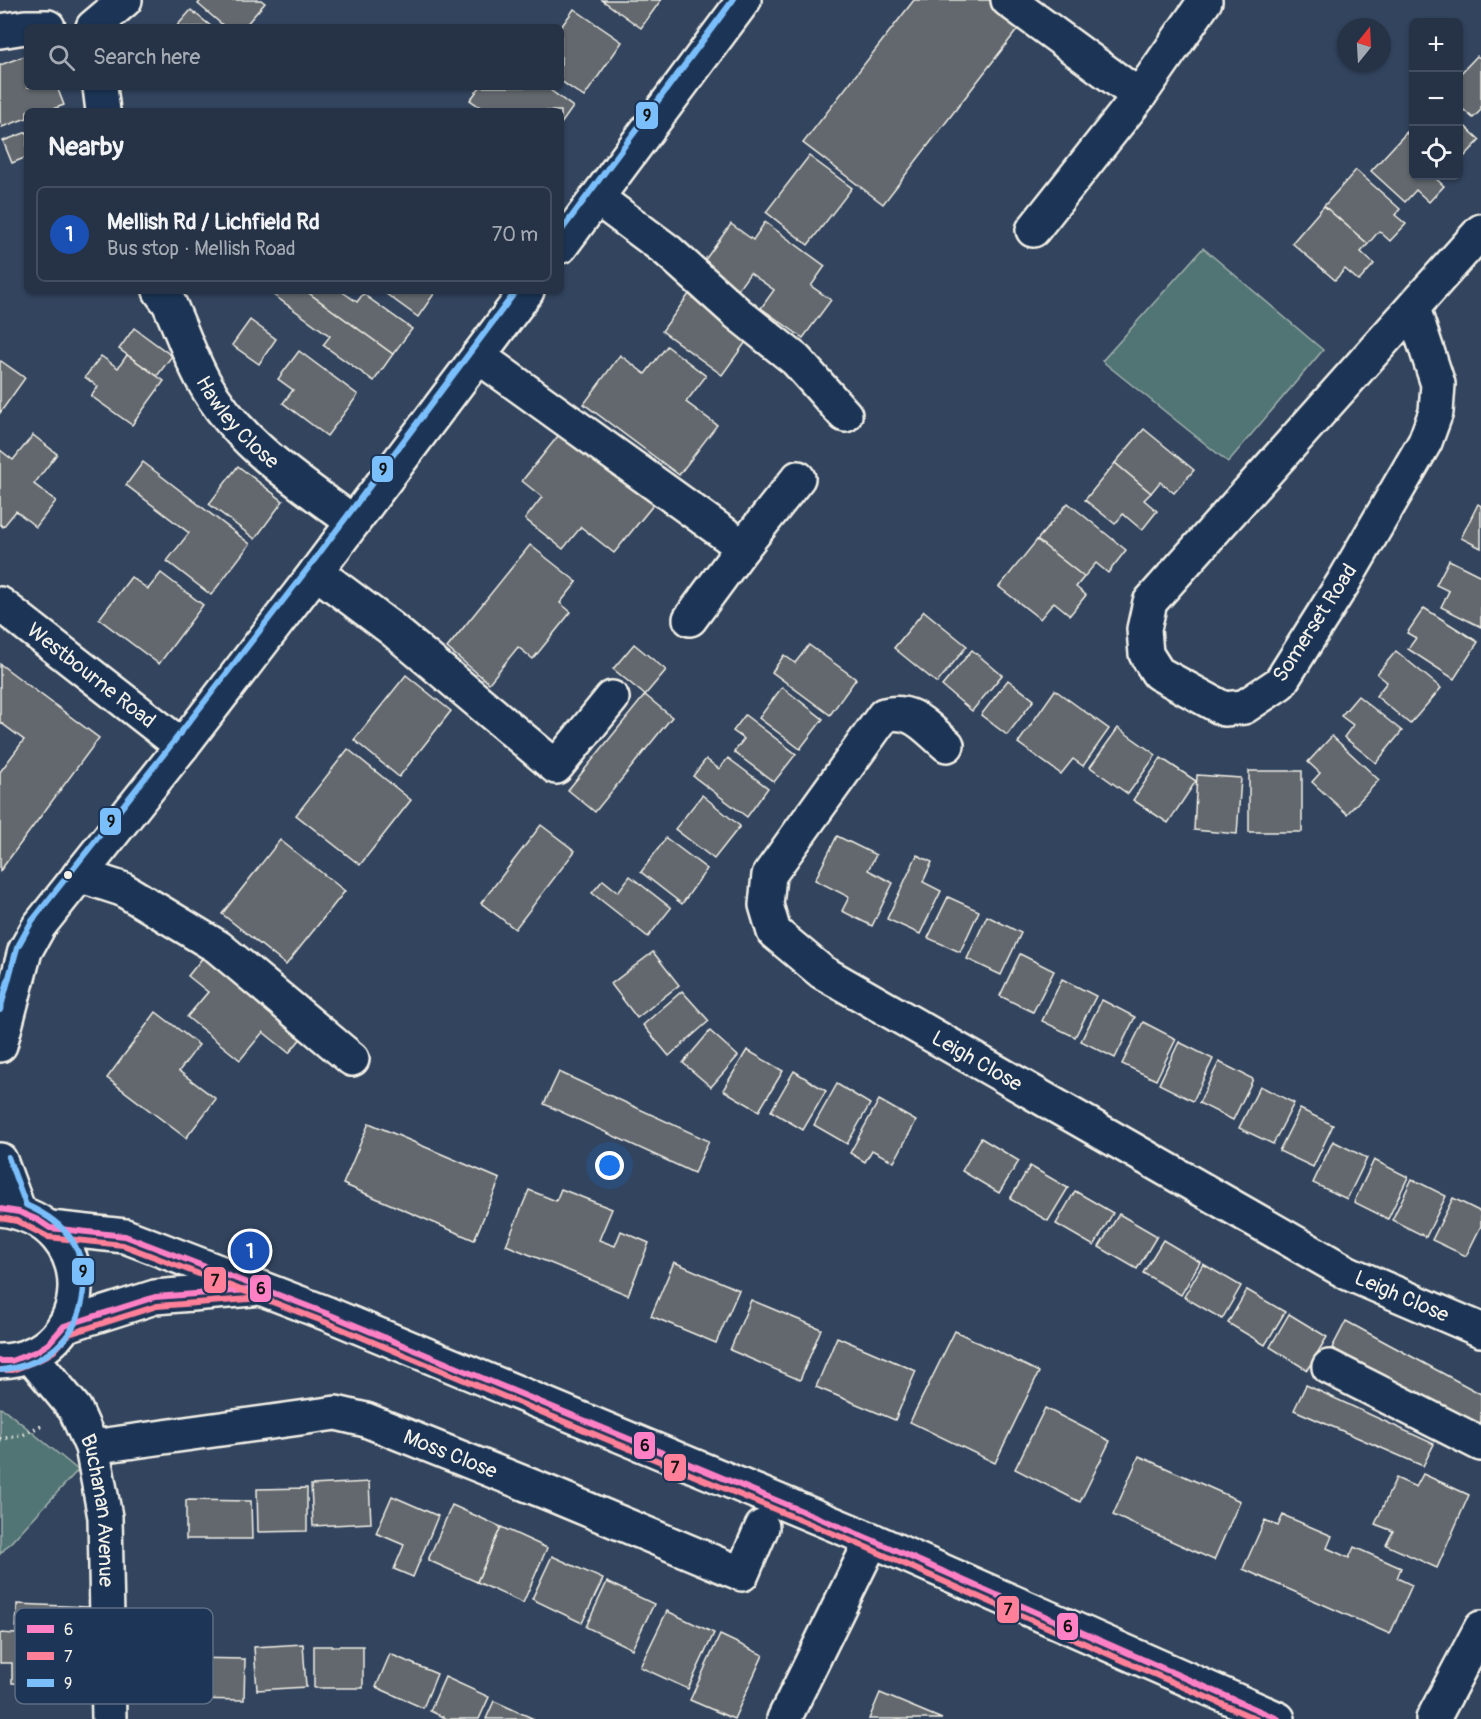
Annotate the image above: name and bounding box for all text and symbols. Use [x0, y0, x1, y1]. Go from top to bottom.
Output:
north arrow [1337, 18, 1391, 72]
map controls [1409, 18, 1463, 180]
button: + [1409, 18, 1463, 72]
search box [24, 24, 564, 90]
icon: search [45, 41, 78, 74]
text: Search here [93, 43, 200, 71]
button: − [1409, 72, 1463, 126]
line badge: 9 [635, 101, 659, 130]
text: 9 [643, 106, 651, 126]
button: locate [1409, 126, 1463, 180]
text: Nearby [48, 131, 124, 163]
text: Mellish Rd / Lichfield Rd [107, 208, 320, 236]
text: 1 [66, 222, 73, 247]
text: 70 m [492, 222, 538, 247]
text: Bus stop · Mellish Road [107, 236, 296, 261]
street label: Hawley Close [190, 371, 285, 475]
line badge: 9 [371, 455, 394, 483]
text: 9 [379, 460, 387, 480]
street label: Somerset Road [1267, 559, 1363, 687]
street label: Westbourne Road [22, 617, 161, 734]
line badge: 9 [99, 807, 122, 836]
text: 9 [107, 812, 115, 832]
unlabelled marker [62, 869, 74, 881]
street label: Leigh Close [927, 1024, 1028, 1098]
your location [595, 1151, 624, 1180]
pin: 1 [230, 1228, 270, 1274]
line badge: 9 [71, 1257, 95, 1286]
text: 9 [79, 1262, 87, 1282]
street label: Leigh Close [1350, 1264, 1454, 1328]
line badge: 7 [203, 1266, 227, 1294]
text: 7 [211, 1271, 220, 1291]
line badge: 6 [249, 1274, 272, 1303]
text: 6 [256, 1279, 266, 1299]
street label: Moss Close [399, 1423, 502, 1485]
street label: Buchanan Avenue [74, 1430, 120, 1588]
line badge: 6 [633, 1431, 656, 1460]
text: 6 [640, 1436, 650, 1456]
line badge: 7 [663, 1453, 687, 1482]
text: 7 [671, 1458, 680, 1478]
line badge: 7 [996, 1595, 1020, 1624]
text: 7 [1004, 1600, 1013, 1620]
legend [15, 1608, 213, 1704]
line badge: 6 [1056, 1612, 1079, 1641]
text: 6 [1063, 1617, 1073, 1637]
text: 6 [64, 1620, 73, 1640]
text: 7 [64, 1647, 73, 1667]
text: 9 [64, 1674, 72, 1694]

